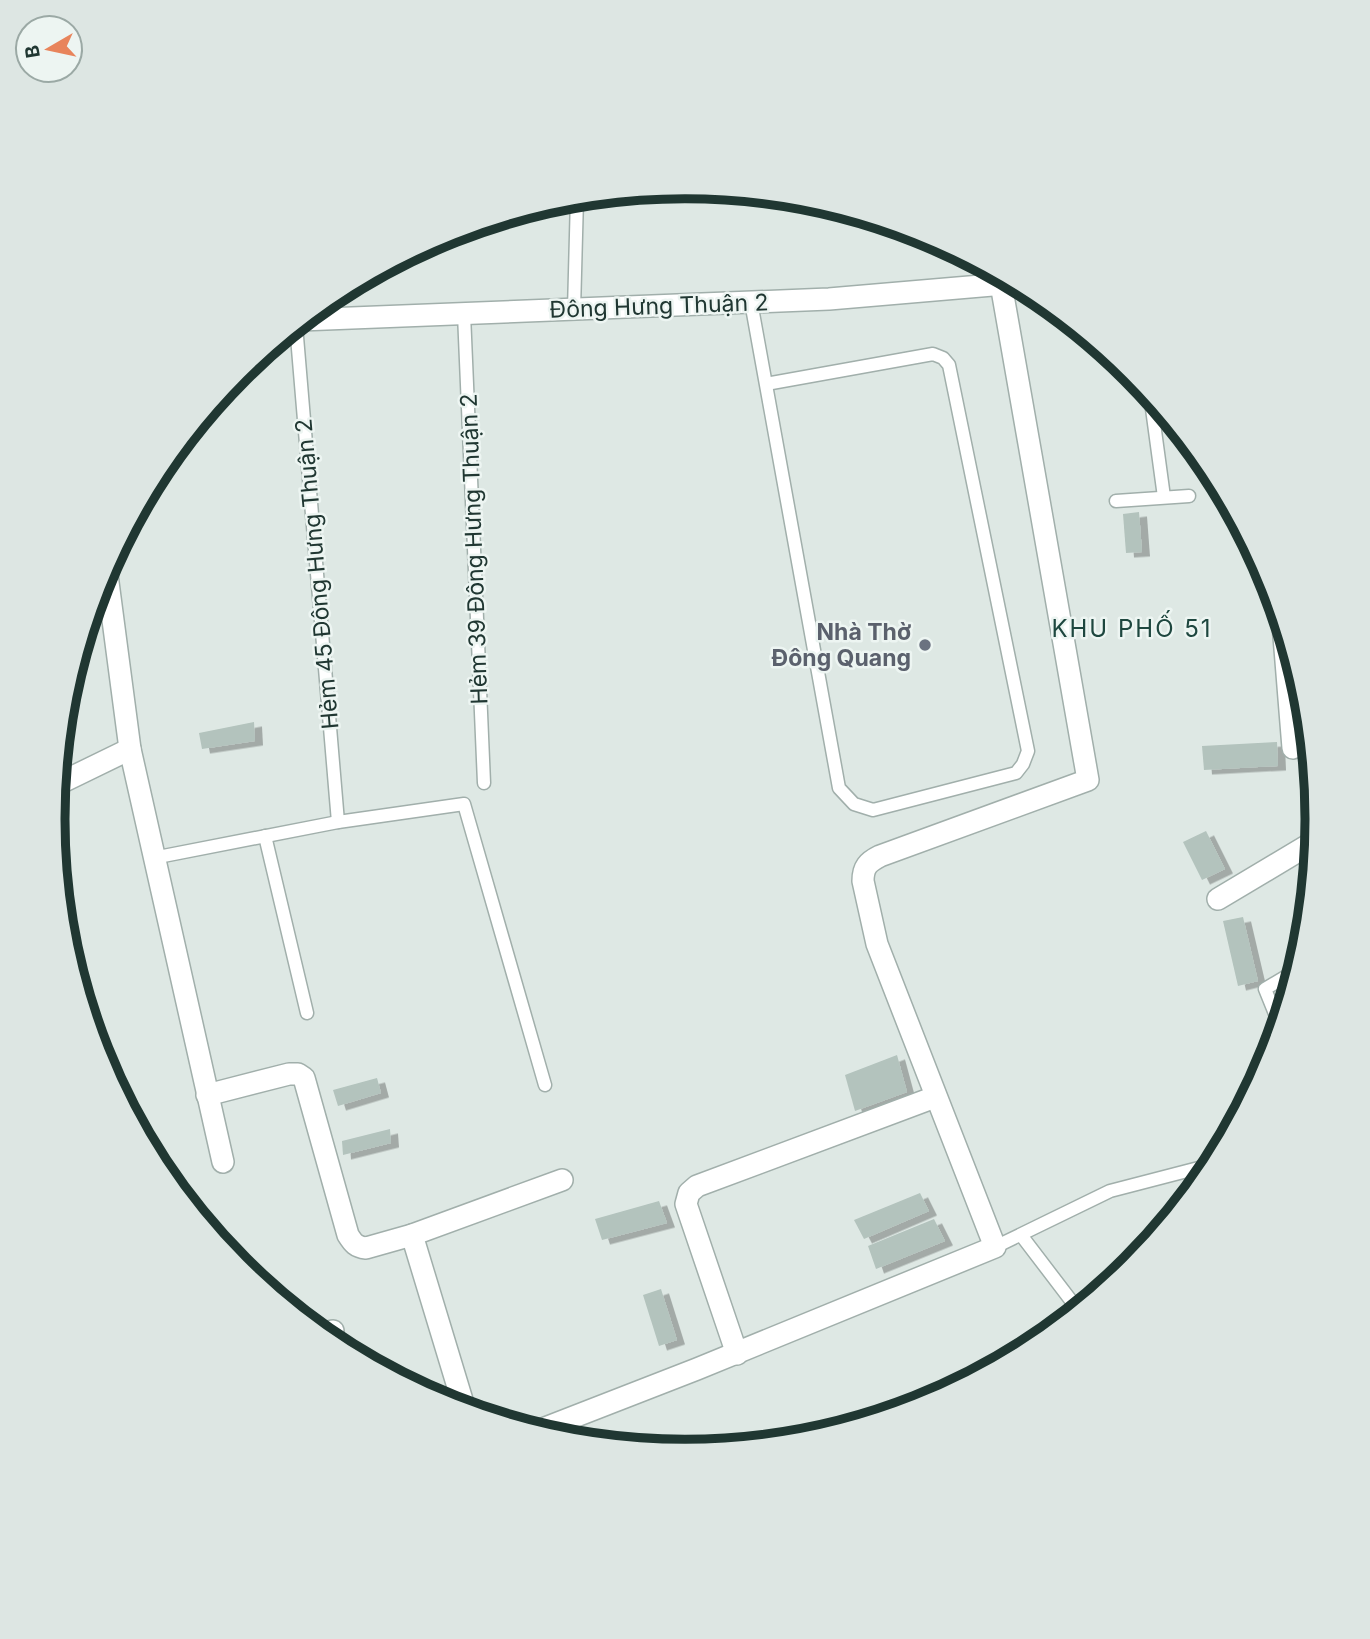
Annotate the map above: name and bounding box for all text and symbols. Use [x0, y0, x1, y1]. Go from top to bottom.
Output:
north arrow [14, 14, 84, 84]
text: B [20, 44, 45, 60]
street label: Đông Hưng Thuận 2 [549, 288, 769, 324]
street label: Hẻm 39 Đông Hưng Thuận 2 [455, 393, 493, 705]
street label: Hẻm 45 Đông Hưng Thuận 2 [289, 418, 345, 730]
district label: KHU PHỐ 51 [1051, 610, 1213, 643]
place label: Nhà Thờ Đông Quang [772, 618, 911, 672]
marker: Nhà Thờ Đông Quang [917, 637, 933, 653]

